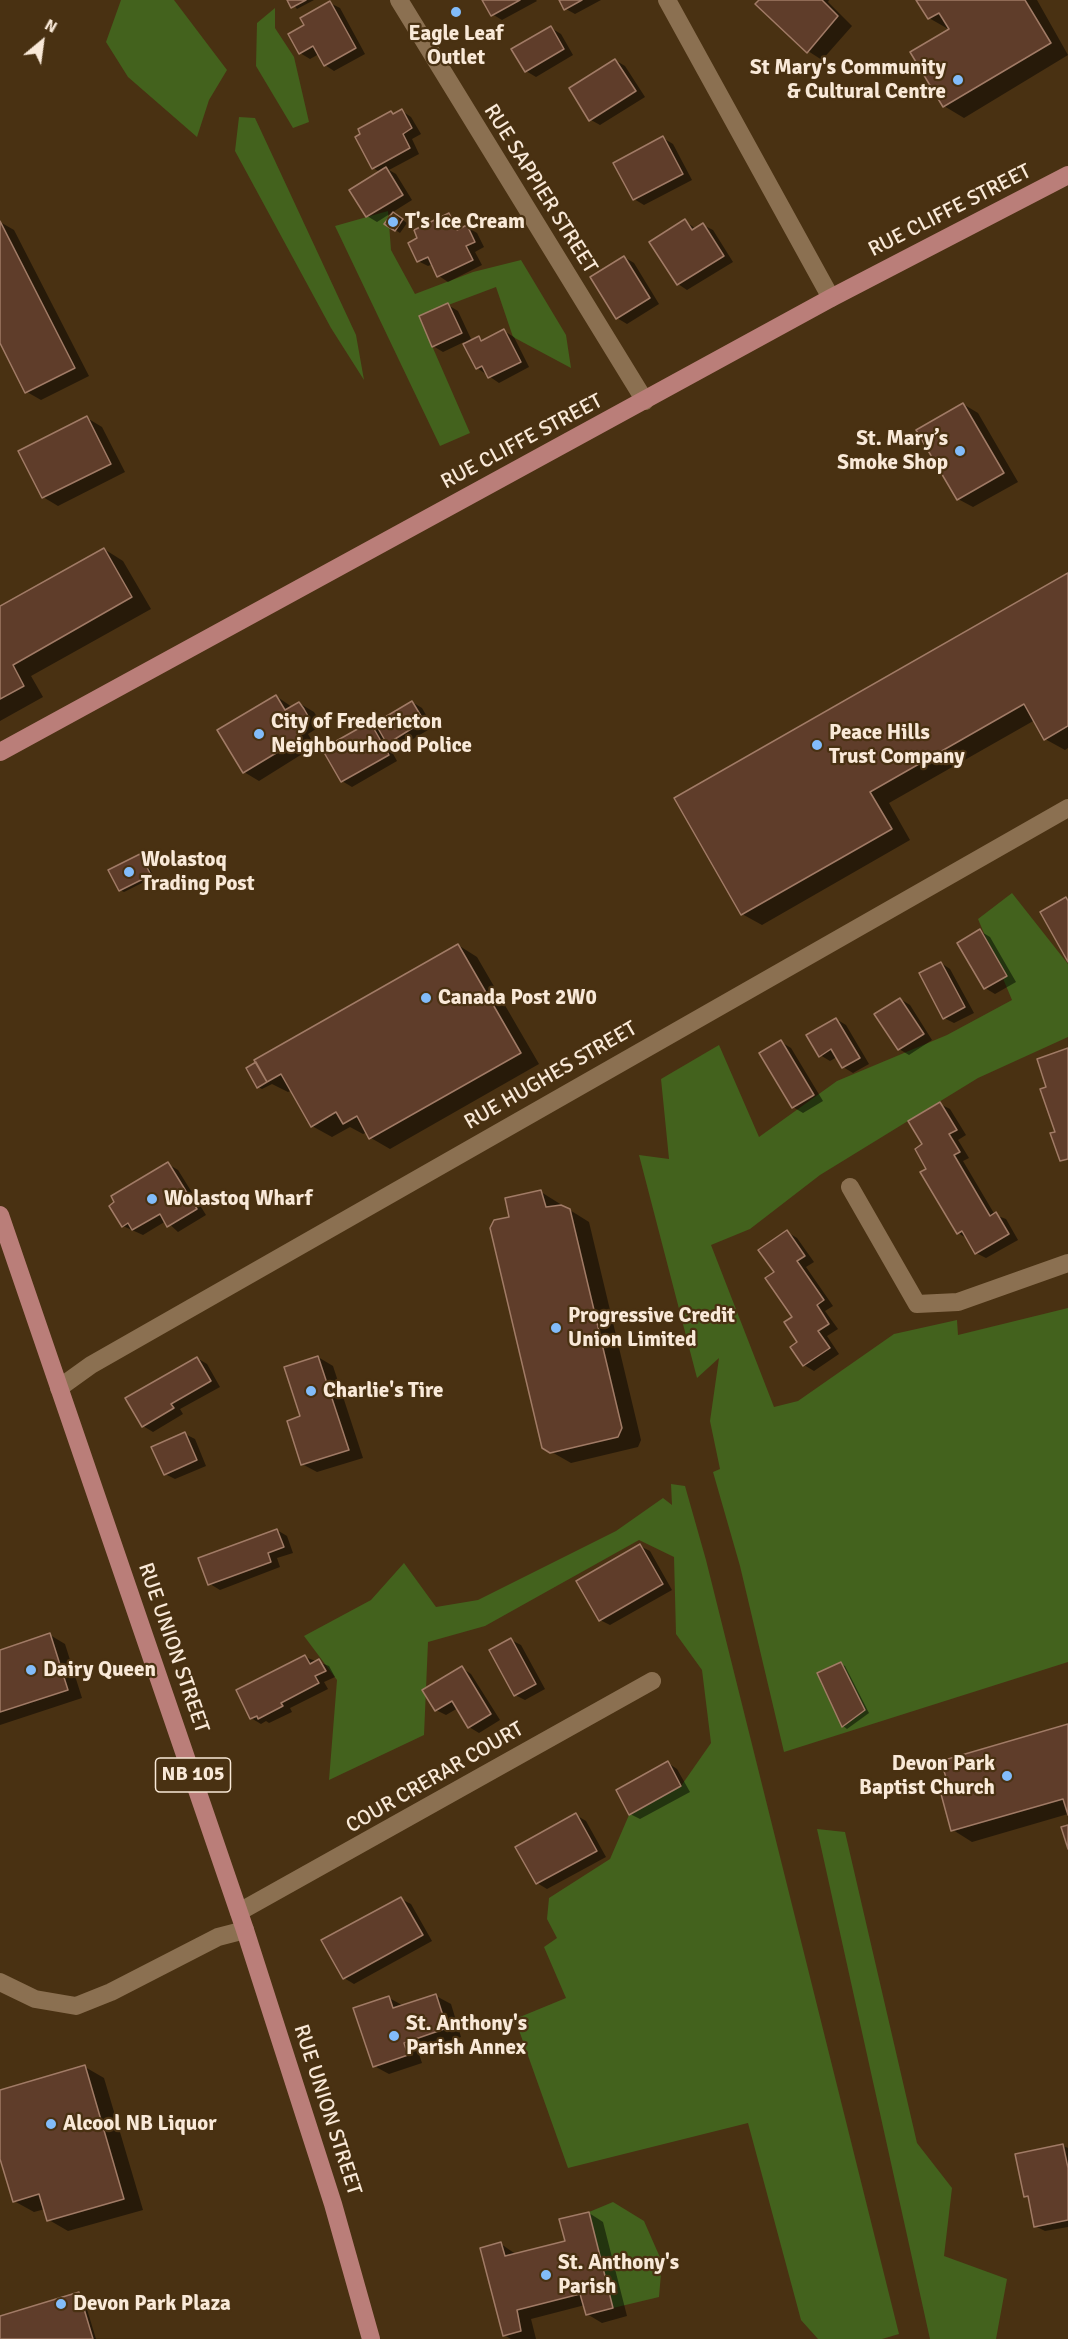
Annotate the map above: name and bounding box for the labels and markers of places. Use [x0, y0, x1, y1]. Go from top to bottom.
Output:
marker: Eagle Leaf Outlet [449, 5, 463, 19]
place label: Eagle Leaf Outlet [409, 21, 503, 71]
place label: St Mary's Community & Cultural Centre [750, 55, 946, 105]
marker: St Mary's Community & Cultural Centre [951, 73, 965, 87]
place label: T's Ice Cream [405, 209, 525, 235]
marker: T's Ice Cream [386, 215, 400, 229]
place label: St. Mary’s Smoke Shop [837, 426, 948, 476]
marker: St. Mary’s Smoke Shop [953, 444, 967, 458]
place label: City of Fredericton Neighbourhood Police [271, 709, 472, 759]
place label: Peace Hills Trust Company [829, 720, 965, 770]
marker: City of Fredericton Neighbourhood Police [252, 727, 266, 741]
marker: Peace Hills Trust Company [810, 738, 824, 752]
place label: Wolastoq Trading Post [141, 847, 255, 897]
marker: Wolastoq Trading Post [122, 865, 136, 879]
place label: Canada Post 2W0 [438, 985, 597, 1011]
marker: Canada Post 2W0 [419, 991, 433, 1005]
place label: Wolastoq Wharf [164, 1186, 312, 1212]
marker: Wolastoq Wharf [145, 1192, 159, 1206]
place label: Progressive Credit Union Limited [568, 1303, 735, 1353]
marker: Progressive Credit Union Limited [549, 1321, 563, 1335]
place label: Charlie's Tire [323, 1378, 443, 1404]
marker: Charlie's Tire [304, 1384, 318, 1398]
place label: Dairy Queen [43, 1657, 156, 1683]
marker: Dairy Queen [24, 1663, 38, 1677]
place label: Devon Park Baptist Church [859, 1751, 995, 1801]
marker: Devon Park Baptist Church [1000, 1769, 1014, 1783]
place label: St. Anthony's Parish Annex [406, 2011, 527, 2061]
marker: St. Anthony's Parish Annex [387, 2029, 401, 2043]
place label: Alcool NB Liquor [63, 2111, 217, 2137]
marker: Alcool NB Liquor [44, 2117, 58, 2131]
place label: St. Anthony's Parish [558, 2250, 679, 2300]
marker: St. Anthony's Parish [539, 2268, 553, 2282]
place label: Devon Park Plaza [73, 2291, 231, 2317]
marker: Devon Park Plaza [54, 2297, 68, 2311]

